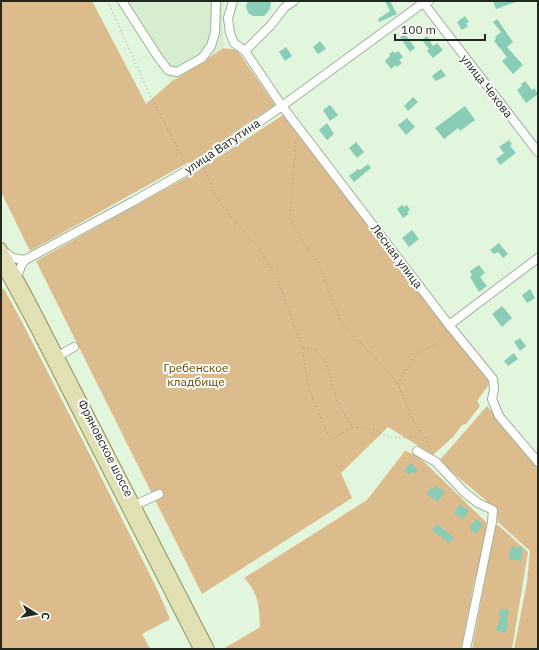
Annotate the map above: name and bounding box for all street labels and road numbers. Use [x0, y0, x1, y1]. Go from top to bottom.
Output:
street label: улица Чехова [458, 51, 517, 121]
street label: улица Ватутина [181, 115, 263, 177]
street label: Лесная улица [368, 221, 426, 292]
street label: Фряновское шоссе [75, 397, 137, 500]

